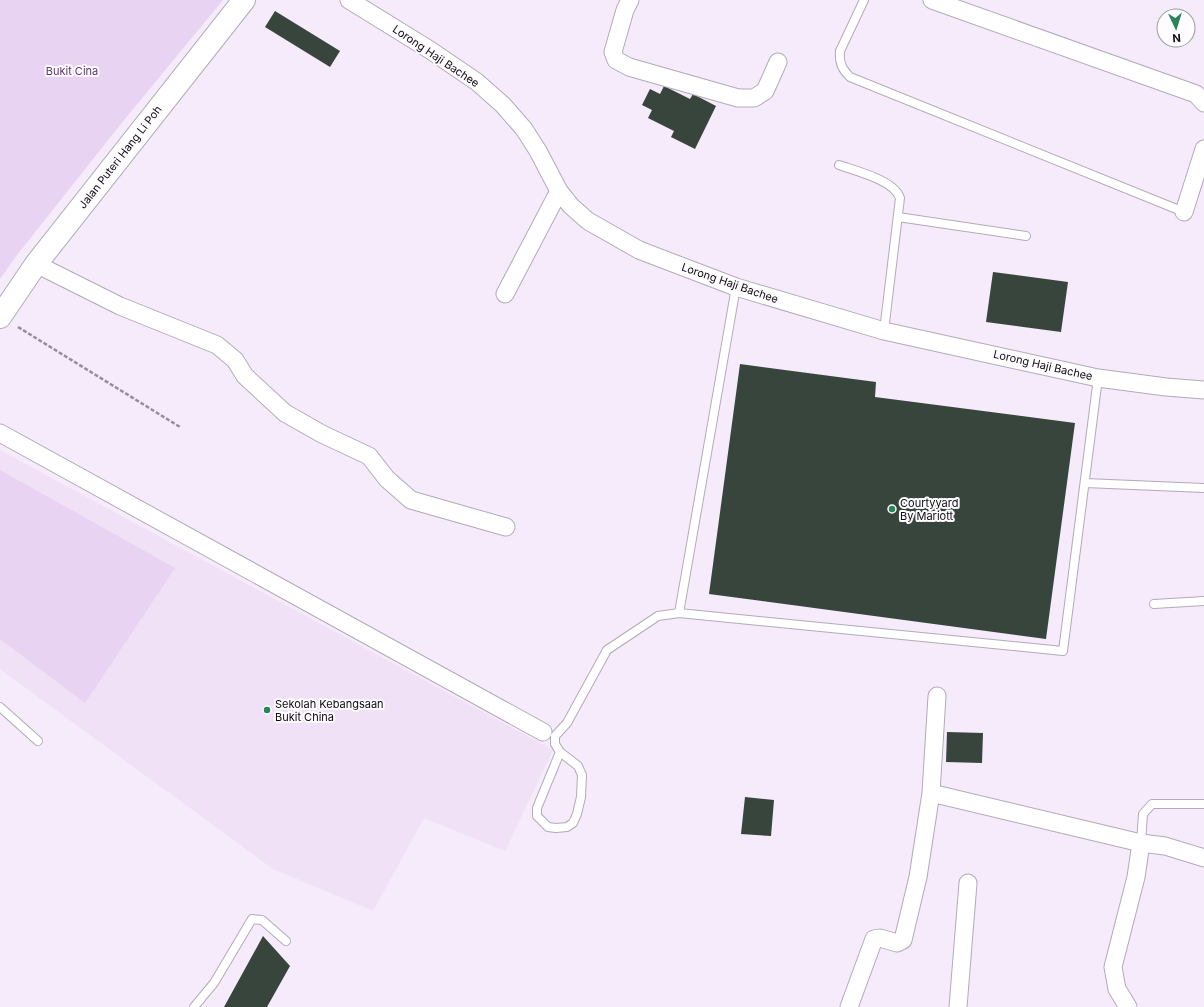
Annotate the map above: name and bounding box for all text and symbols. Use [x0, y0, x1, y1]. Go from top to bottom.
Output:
north arrow [1156, 8, 1196, 48]
street label: Lorong Haji Bachee [390, 22, 482, 90]
text: N [1172, 31, 1181, 45]
park label: Bukit Cina [46, 64, 98, 78]
street label: Jalan Puteri Hang Li Poh [75, 103, 165, 211]
street label: Lorong Haji Bachee [680, 260, 780, 306]
street label: Lorong Haji Bachee [992, 347, 1094, 383]
place label: Courtyyard By Mariott [900, 496, 958, 523]
marker: Courtyyard By Mariott [887, 504, 897, 514]
place label: Sekolah Kebangsaan Bukit China [275, 697, 384, 724]
marker: Sekolah Kebangsaan Bukit China [262, 705, 272, 715]

